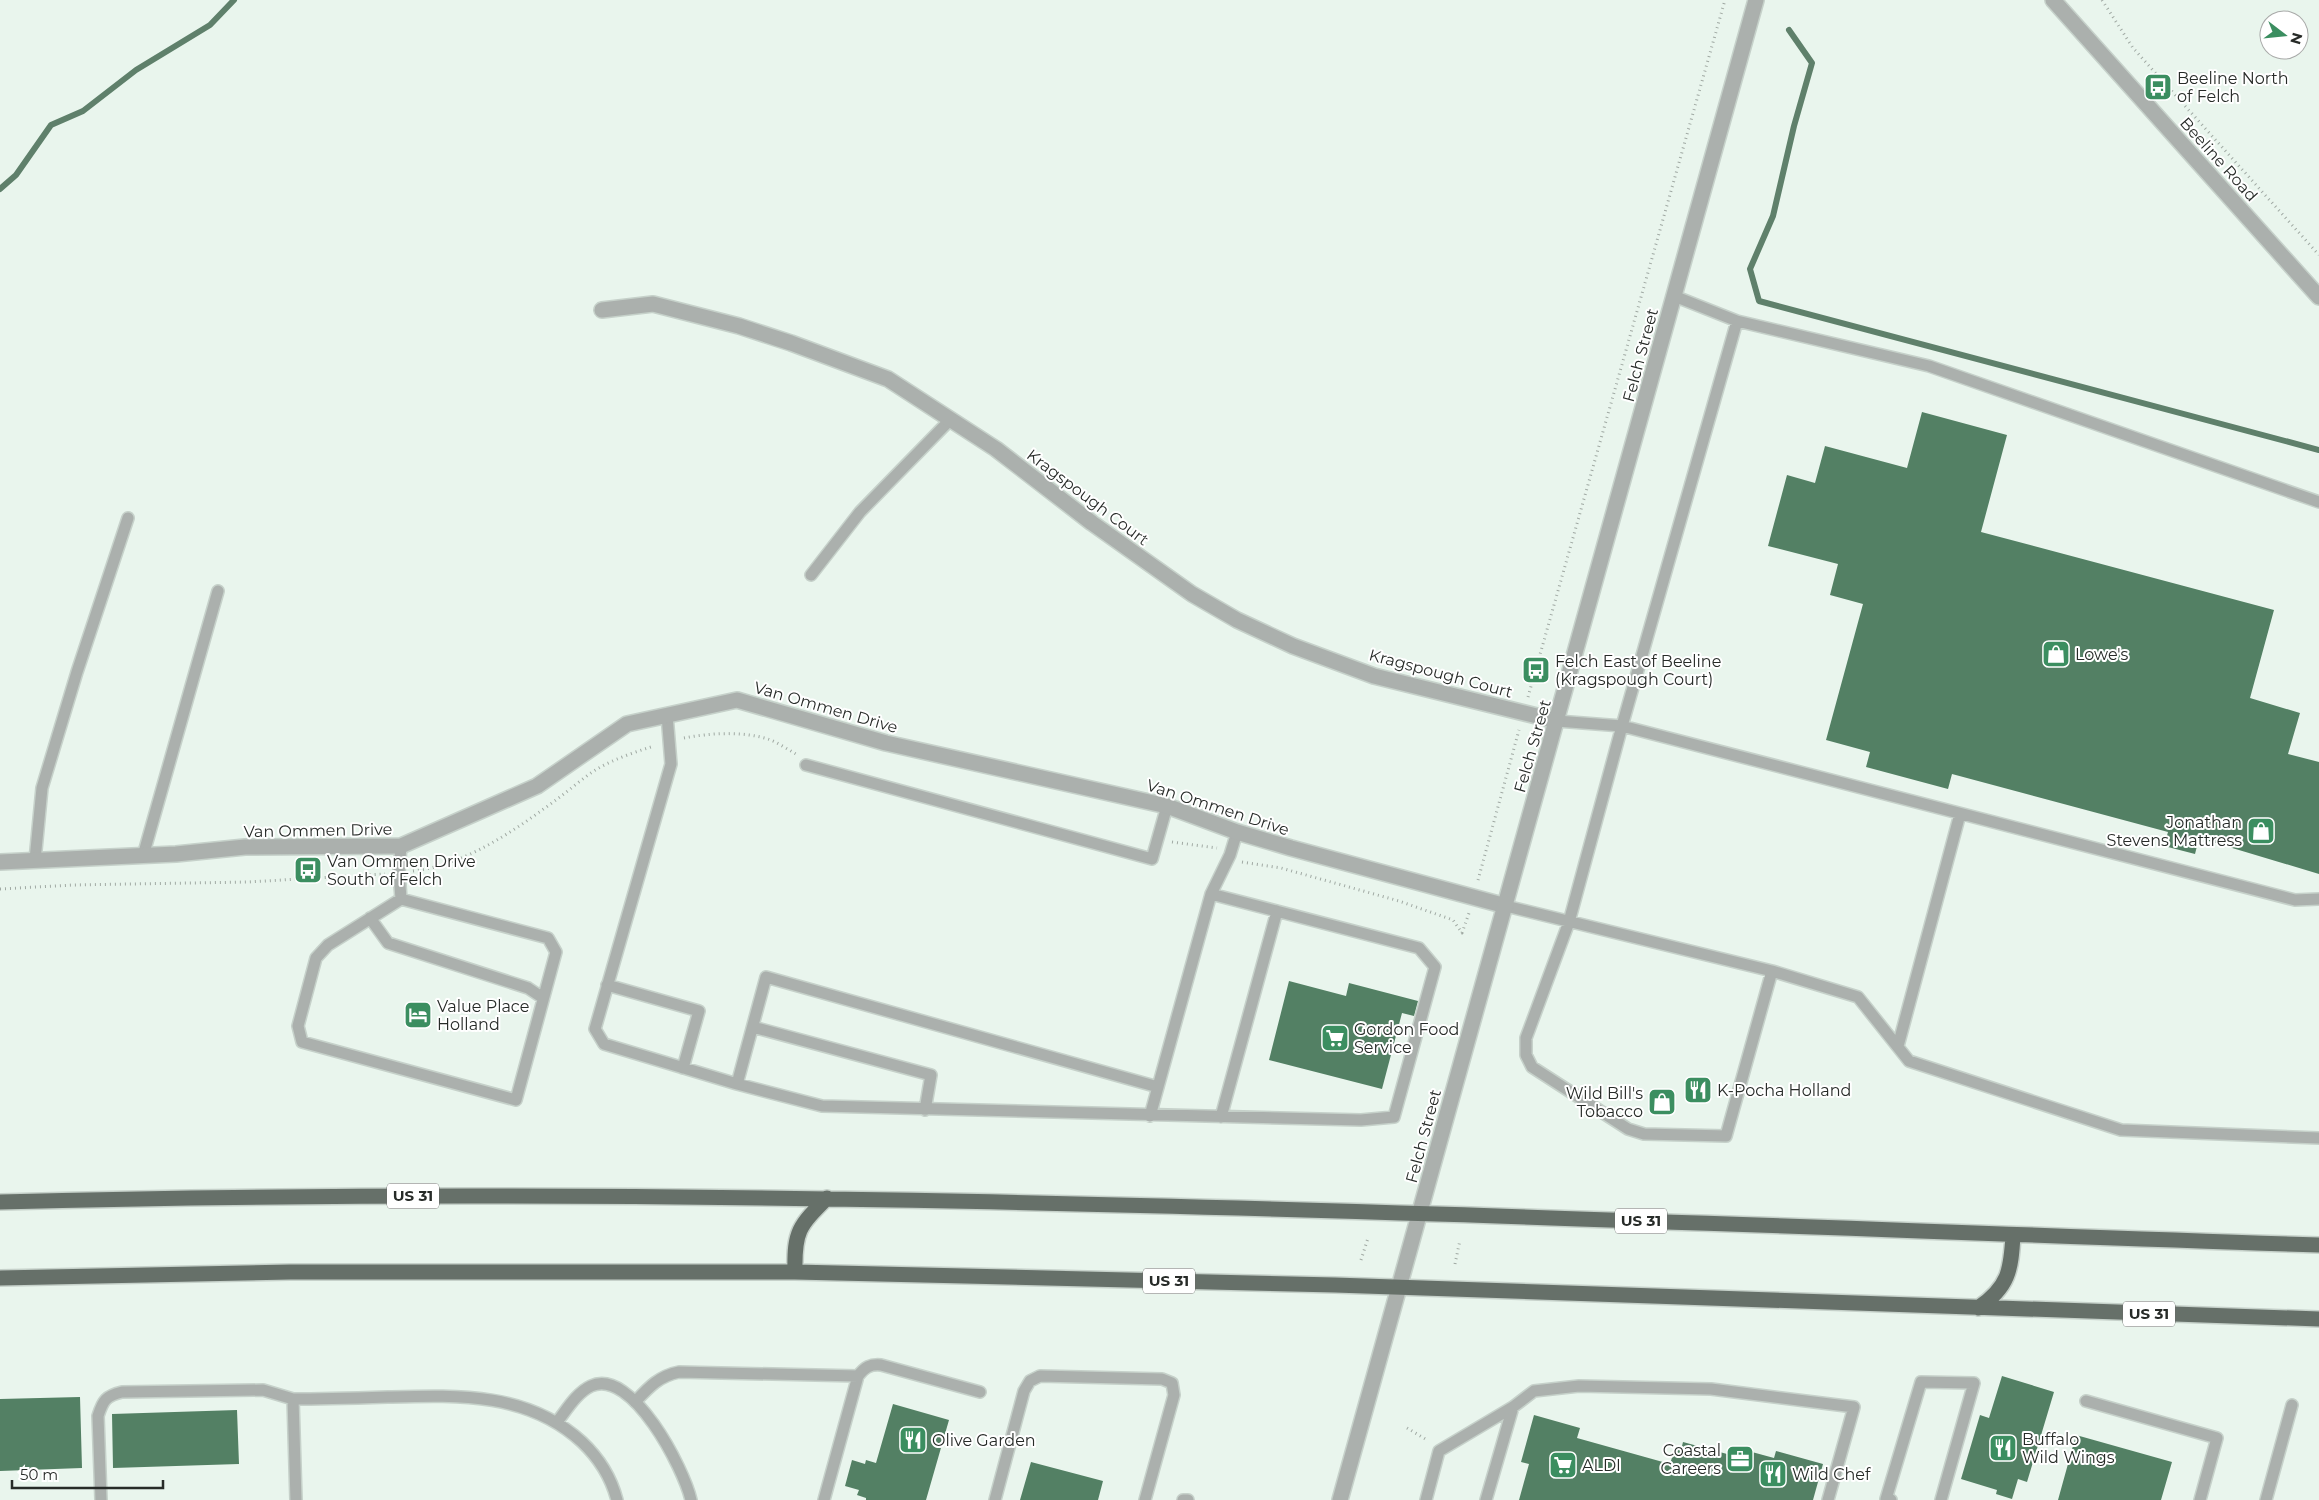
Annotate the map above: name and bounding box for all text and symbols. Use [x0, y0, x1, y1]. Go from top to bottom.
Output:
north arrow [2259, 10, 2309, 60]
text: N [2286, 31, 2307, 47]
place label: Beeline North of Felch [2177, 69, 2289, 106]
bus stop icon: Beeline North of Felch [2143, 72, 2173, 102]
street label: Beeline Road [2176, 113, 2261, 205]
street label: Felch Street [1619, 306, 1662, 404]
street label: Kragspough Court [1023, 445, 1153, 550]
shop icon: Lowe's [2041, 639, 2071, 669]
street label: Kragspough Court [1367, 645, 1515, 702]
place label: Lowe's [2075, 645, 2128, 664]
place label: Felch East of Beeline (Kragspough Court) [1555, 652, 1721, 689]
bus stop icon: Felch East of Beeline (Kragspough Court) [1521, 655, 1551, 685]
street label: Van Ommen Drive [752, 678, 900, 737]
street label: Felch Street [1510, 697, 1555, 795]
street label: Van Ommen Drive [1144, 775, 1291, 839]
place label: Jonathan Stevens Mattress [2107, 813, 2242, 850]
shop icon: Jonathan Stevens Mattress [2246, 816, 2276, 846]
street label: Van Ommen Drive [244, 820, 393, 841]
place label: Van Ommen Drive South of Felch [327, 852, 476, 889]
bus stop icon: Van Ommen Drive South of Felch [293, 855, 323, 885]
place label: Value Place Holland [437, 997, 529, 1034]
hotel icon: Value Place Holland [403, 1000, 433, 1030]
place label: Gordon Food Service [1354, 1020, 1459, 1057]
supermarket icon: Gordon Food Service [1320, 1023, 1350, 1053]
restaurant icon: K-Pocha Holland [1683, 1075, 1713, 1105]
place label: K-Pocha Holland [1717, 1081, 1851, 1100]
place label: Wild Bill's Tobacco [1566, 1084, 1643, 1121]
street label: Felch Street [1402, 1087, 1445, 1185]
shop icon: Wild Bill's Tobacco [1647, 1087, 1677, 1117]
road number: US 31 [387, 1184, 439, 1208]
road number: US 31 [1615, 1208, 1667, 1234]
road number: US 31 [1143, 1268, 1195, 1294]
road number: US 31 [2123, 1302, 2175, 1326]
restaurant icon: Olive Garden [898, 1425, 928, 1455]
place label: Buffalo Wild Wings [2022, 1430, 2115, 1467]
place label: Olive Garden [932, 1431, 1036, 1450]
restaurant icon: Buffalo Wild Wings [1988, 1433, 2018, 1463]
place label: Coastal Careers [1661, 1441, 1721, 1478]
office icon: Coastal Careers [1725, 1444, 1755, 1474]
supermarket icon: ALDI [1548, 1450, 1578, 1480]
place label: ALDI [1582, 1456, 1621, 1475]
scale bar [12, 1458, 164, 1490]
restaurant icon: Wild Chef [1758, 1459, 1788, 1489]
text: 50 m [20, 1465, 58, 1484]
place label: Wild Chef [1792, 1465, 1871, 1484]

